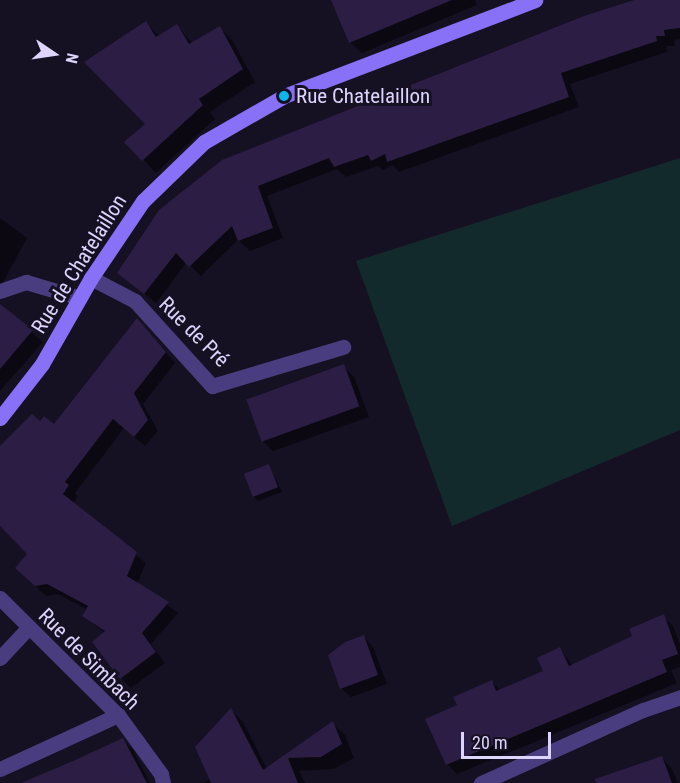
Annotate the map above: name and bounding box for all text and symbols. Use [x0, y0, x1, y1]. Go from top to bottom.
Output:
north arrow [24, 24, 84, 84]
text: N [62, 51, 82, 65]
place label: Rue Chatelaillon [296, 83, 430, 109]
marker: Rue Chatelaillon [277, 89, 291, 103]
street label: Rue de Chatelaillon [26, 190, 132, 338]
street label: Rue de Pré [154, 292, 234, 372]
street label: Rue de Simbach [33, 603, 145, 715]
scale bar [464, 720, 554, 758]
text: 20 m [472, 732, 507, 753]

